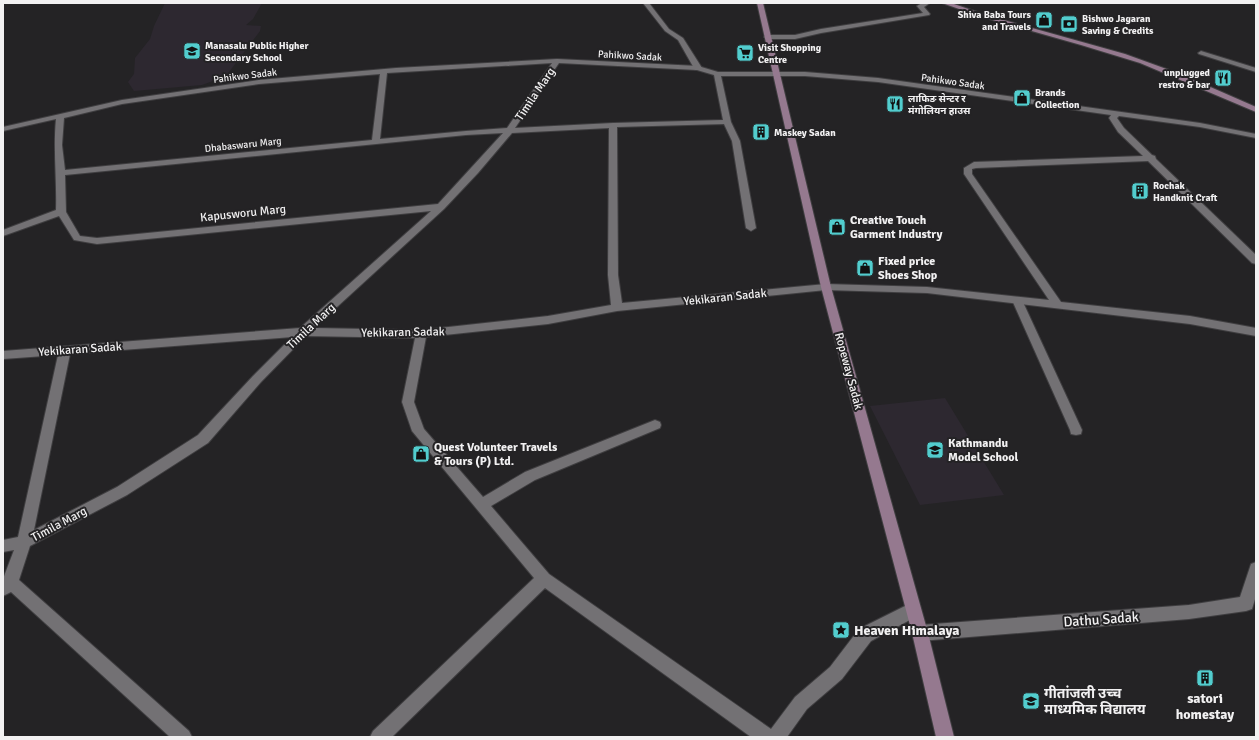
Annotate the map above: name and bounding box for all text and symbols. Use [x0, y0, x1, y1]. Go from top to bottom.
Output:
place label: Shiva Baba Tours and Travels [958, 9, 1032, 33]
shop icon: Shiva Baba Tours and Travels [1034, 10, 1054, 30]
place label: Bishwo Jagaran Saving & Credits [1082, 13, 1154, 37]
bank icon: Bishwo Jagaran Saving & Credits [1059, 14, 1079, 34]
place label: Manasalu Public Higher Secondary School [205, 40, 308, 64]
school or university icon: Manasalu Public Higher Secondary School [182, 41, 202, 61]
place label: Visit Shopping Centre [758, 42, 822, 66]
supermarket icon: Visit Shopping Centre [735, 43, 755, 63]
street label: Pahikwo Sadak [598, 48, 662, 64]
street label: Timila Marg [512, 65, 559, 124]
street label: Pahikwo Sadak [213, 66, 278, 86]
place label: unplugged restro & bar [1159, 67, 1211, 91]
restaurant icon: unplugged restro & bar [1213, 68, 1233, 88]
street label: Pahikwo Sadak [920, 72, 985, 92]
place label: Brands Collection [1035, 87, 1080, 111]
shop icon: Brands Collection [1012, 88, 1032, 108]
place label: लाफिङ सेन्टर र मंगोलियन हाउस [908, 92, 971, 117]
restaurant icon: लाफिङ सेन्टर र मंगोलियन हाउस [885, 94, 905, 114]
building icon: Maskey Sadan [751, 122, 771, 142]
place label: Maskey Sadan [774, 127, 836, 139]
street label: Dhabaswaru Marg [204, 135, 282, 155]
place label: Rochak Handknit Craft [1153, 180, 1218, 204]
building icon: Rochak Handknit Craft [1130, 181, 1150, 201]
street label: Kapusworu Marg [199, 202, 287, 225]
place label: Creative Touch Garment Industry [850, 213, 943, 242]
shop icon: Creative Touch Garment Industry [827, 217, 847, 237]
place label: Fixed price Shoes Shop [878, 254, 938, 283]
shop icon: Fixed price Shoes Shop [855, 258, 875, 278]
street label: Yekikaran Sadak [683, 286, 767, 309]
street label: Timila Marg [284, 300, 339, 353]
street label: Yekikaran Sadak [361, 324, 445, 341]
street label: Ropeway Sadak [831, 331, 866, 411]
street label: Yekikaran Sadak [38, 339, 122, 360]
place label: Kathmandu Model School [948, 436, 1019, 465]
place label: Quest Volunteer Travels & Tours (P) Ltd. [434, 440, 558, 469]
school or university icon: Kathmandu Model School [925, 440, 945, 460]
shop icon: Quest Volunteer Travels & Tours (P) Ltd. [411, 444, 431, 464]
street label: Timila Marg [29, 504, 90, 545]
street label: Dathu Sadak [1063, 608, 1139, 631]
place icon: Heaven Himalaya [831, 620, 851, 640]
place label: Heaven Himalaya [854, 622, 959, 639]
building icon: satori homestay [1195, 668, 1215, 688]
place label: गीतांजली उच्च माध्यमिक विद्यालय [1044, 685, 1147, 718]
place label: satori homestay [1176, 690, 1234, 723]
school or university icon: गीतांजली उच्च माध्यमिक विद्यालय [1021, 691, 1041, 711]

